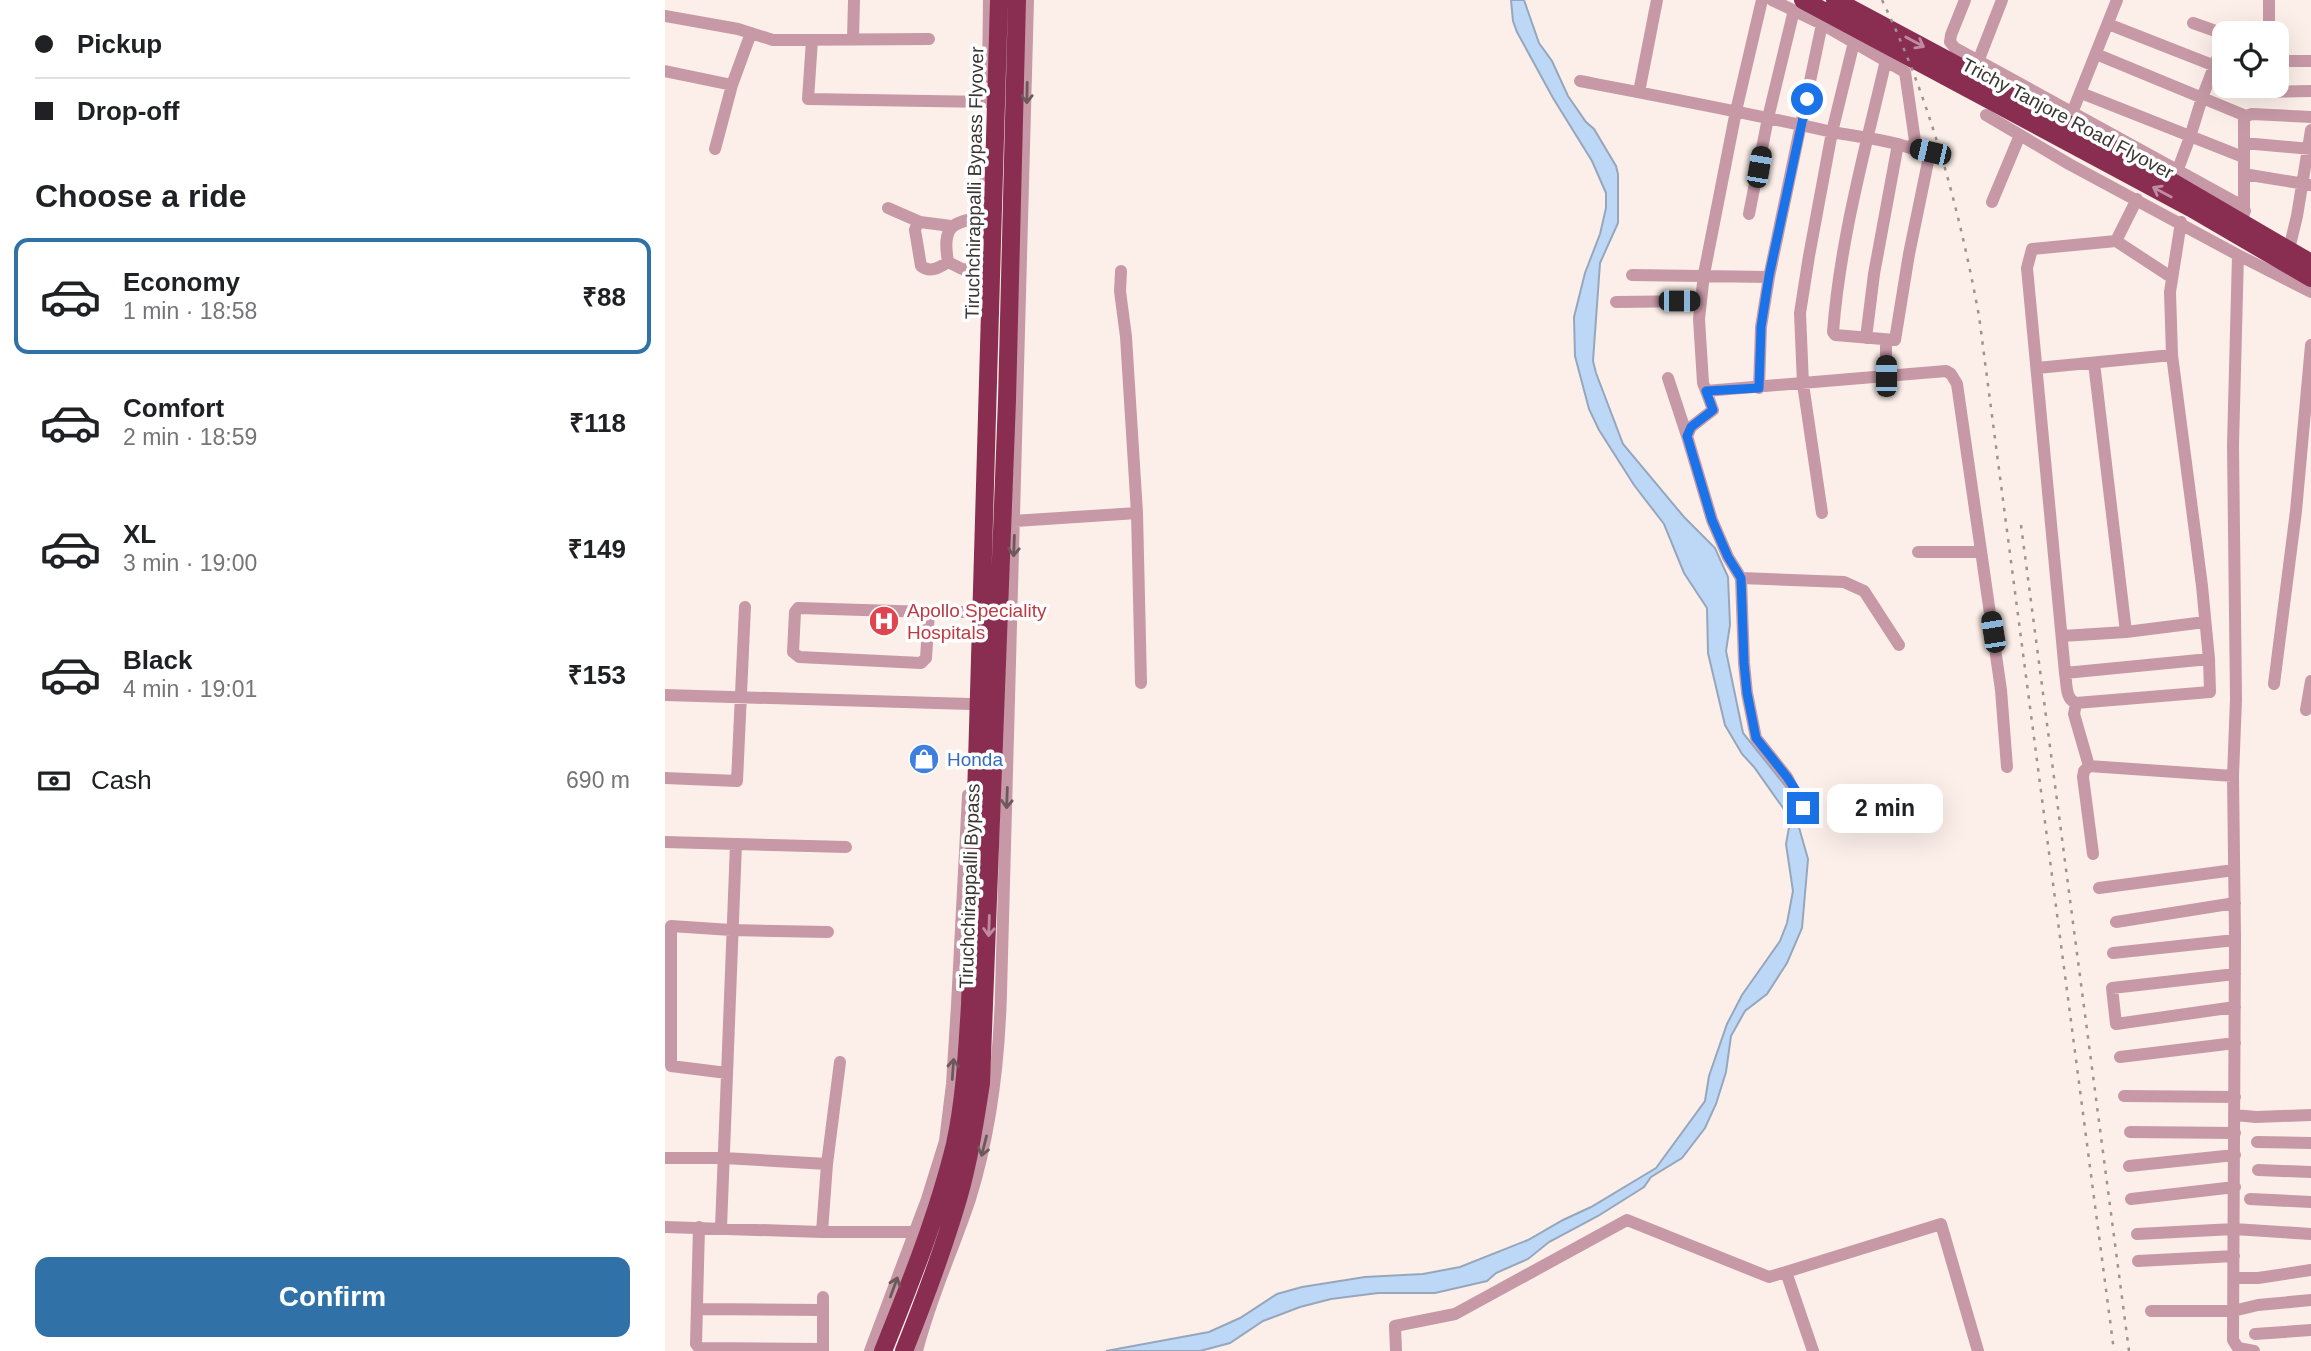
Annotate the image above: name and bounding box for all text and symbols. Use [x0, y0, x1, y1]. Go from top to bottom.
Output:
map controls [2212, 21, 2289, 98]
button: locate [2212, 21, 2289, 98]
text: Pickup [77, 29, 162, 59]
one-way arrow [1904, 35, 1925, 49]
street label: Tiruchchirappalli Bypass Flyover [962, 46, 987, 320]
street label: Trichy Tanjore Road Flyover [1958, 54, 2178, 184]
one-way arrow [1020, 81, 1034, 104]
route start [1791, 83, 1823, 115]
text: Drop-off [77, 96, 180, 126]
car [1908, 137, 1953, 167]
car [1746, 144, 1773, 190]
text: Choose a ride [35, 178, 247, 214]
one-way arrow [2152, 185, 2173, 198]
icon: car [39, 265, 102, 328]
text: Economy [123, 267, 240, 297]
text: ₹88 [582, 282, 626, 312]
car [1659, 291, 1701, 312]
text: 1 min · 18:58 [123, 298, 257, 324]
car [1876, 355, 1897, 397]
icon: car [39, 391, 102, 454]
text: Comfort [123, 393, 224, 423]
text: ₹118 [569, 408, 626, 438]
text: 2 min · 18:59 [123, 424, 257, 450]
icon: car [39, 517, 102, 580]
text: XL [123, 519, 156, 549]
text: ₹149 [568, 534, 626, 564]
one-way arrow [1007, 534, 1020, 557]
text: 3 min · 19:00 [123, 550, 257, 576]
place label: Apollo Speciality Hospitals [907, 600, 1047, 643]
hospital icon: Apollo Speciality Hospitals [867, 604, 901, 638]
car [1980, 610, 2007, 654]
icon: car [39, 643, 102, 706]
text: Black [123, 645, 192, 675]
text: ₹153 [568, 660, 626, 690]
text: 4 min · 19:01 [123, 676, 257, 702]
shop icon: Honda [907, 742, 941, 776]
place label: Honda [947, 749, 1003, 770]
icon: cash [35, 762, 73, 800]
text: Cash [91, 765, 152, 795]
text: 690 m [566, 767, 630, 793]
street label: Tiruchchirappalli Bypass [955, 783, 984, 989]
callout: 2 min [1827, 784, 1943, 832]
one-way arrow [1000, 786, 1013, 809]
route end [1787, 792, 1819, 824]
text: 2 min [1855, 795, 1915, 821]
one-way arrow [982, 915, 995, 938]
one-way arrow [947, 1058, 960, 1080]
one-way arrow [977, 1135, 990, 1157]
button: Confirm [35, 1257, 630, 1337]
one-way arrow [889, 1276, 901, 1298]

